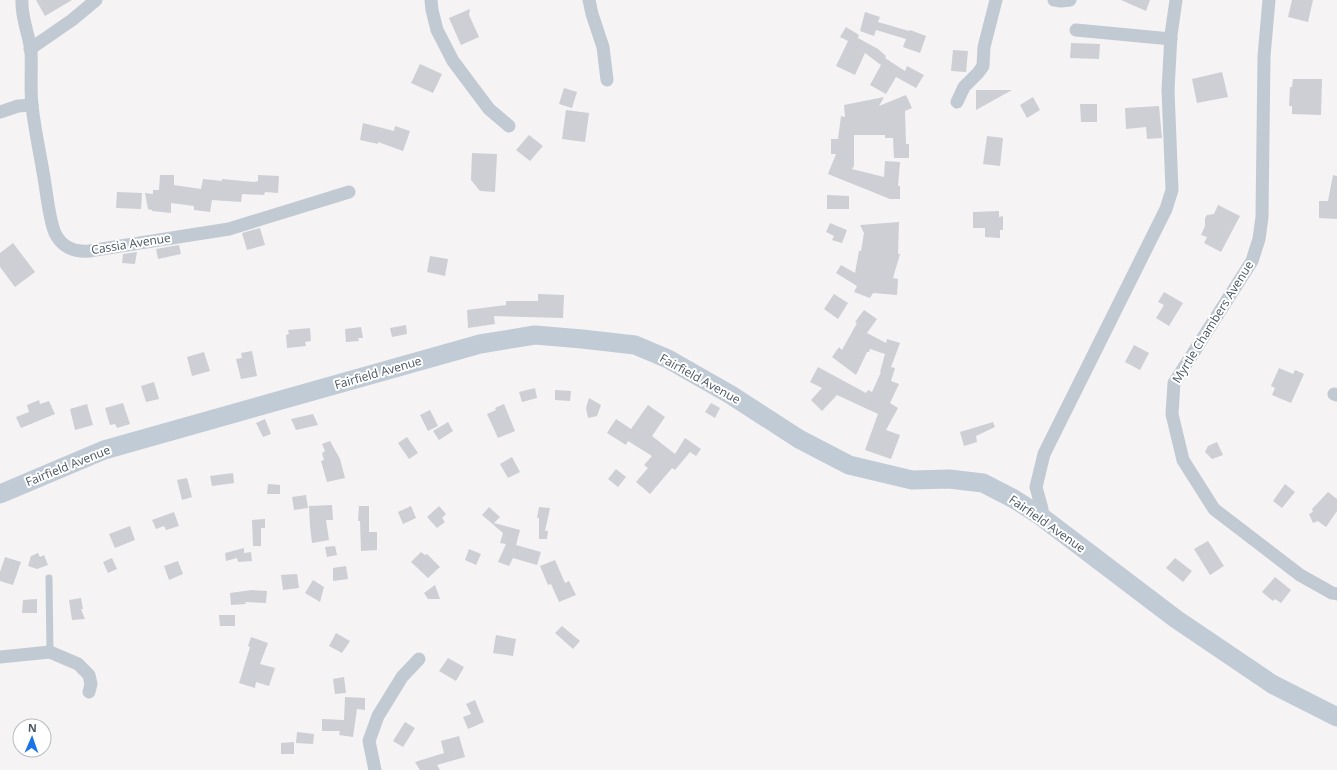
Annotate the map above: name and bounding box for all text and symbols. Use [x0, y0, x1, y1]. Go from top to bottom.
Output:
street label: Cassia Avenue [90, 229, 172, 258]
street label: Myrtle Chambers Avenue [1168, 257, 1257, 386]
street label: Fairfield Avenue [657, 349, 744, 408]
street label: Fairfield Avenue [332, 352, 424, 393]
street label: Fairfield Avenue [23, 441, 113, 490]
street label: Fairfield Avenue [1006, 491, 1089, 556]
north arrow [12, 718, 52, 758]
text: N [28, 720, 37, 735]

